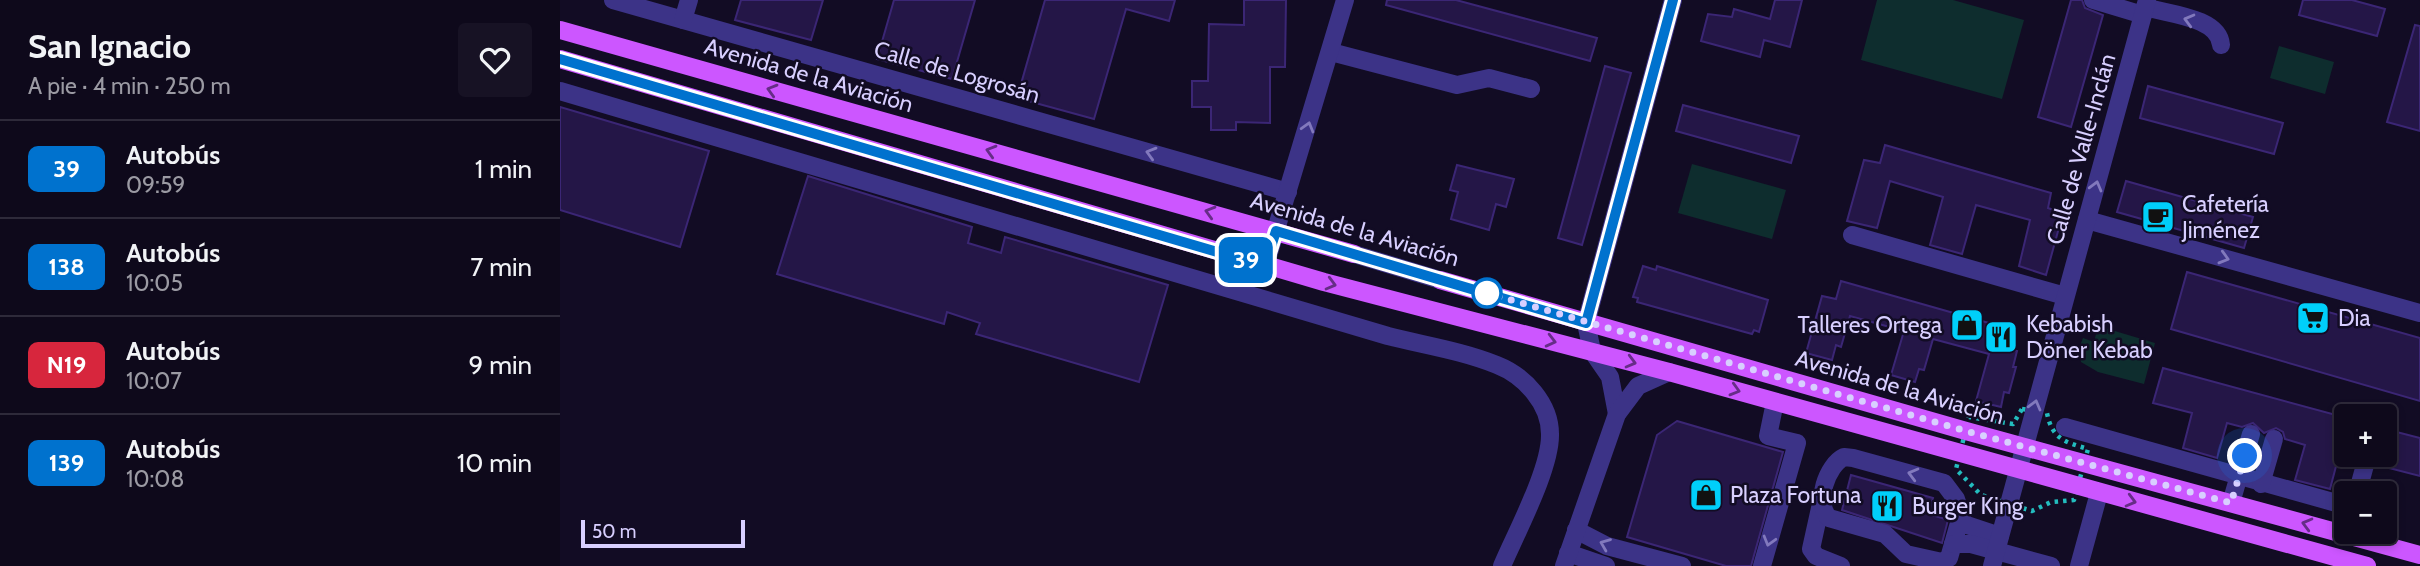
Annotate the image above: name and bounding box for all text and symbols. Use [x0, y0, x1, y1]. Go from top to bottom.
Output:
one-way arrow [2183, 13, 2195, 28]
button: heart [458, 23, 532, 97]
text: San Ignacio [28, 26, 191, 66]
street label: Avenida de la Aviación [701, 32, 917, 118]
street label: Calle de Logrosán [871, 35, 1043, 109]
street label: Calle de Valle-Inclán [2040, 50, 2122, 248]
text: A pie · 4 min · 250 m [28, 72, 231, 100]
one-way arrow [766, 84, 778, 99]
one-way arrow [1300, 122, 1315, 134]
text: Autobús [126, 139, 220, 171]
one-way arrow [985, 145, 997, 160]
one-way arrow [1146, 146, 1158, 161]
text: 1 min [475, 153, 532, 185]
text: 39 [53, 154, 80, 183]
text: 09:59 [126, 171, 185, 199]
one-way arrow [2088, 180, 2103, 192]
street label: Avenida de la Aviación [1247, 186, 1463, 272]
place label: Cafetería Jiménez [2181, 190, 2269, 244]
cafe icon: Cafetería Jiménez [2139, 198, 2177, 236]
one-way arrow [1204, 206, 1216, 221]
text: Autobús [126, 237, 220, 269]
line badge: 39 [1214, 237, 1278, 283]
text: 39 [1233, 245, 1259, 274]
one-way arrow [2217, 250, 2229, 265]
text: 7 min [470, 251, 532, 283]
text: 138 [48, 252, 85, 281]
text: 10:05 [126, 269, 183, 297]
one-way arrow [1325, 276, 1337, 290]
unlabelled marker [1472, 278, 1502, 308]
supermarket icon: Dia [2294, 299, 2332, 337]
place label: Dia [2338, 304, 2370, 332]
shop icon: Talleres Ortega [1948, 306, 1986, 344]
place label: Kebabish Döner Kebab [2026, 310, 2153, 364]
place label: Talleres Ortega [1797, 311, 1942, 339]
restaurant icon: Kebabish Döner Kebab [1982, 318, 2020, 356]
one-way arrow [1545, 333, 1557, 347]
text: Autobús [126, 335, 220, 367]
street label: Avenida de la Aviación [1792, 344, 2008, 430]
text: 9 min [469, 349, 532, 381]
text: N19 [47, 350, 86, 379]
one-way arrow [1624, 353, 1636, 368]
text: 10:07 [126, 367, 182, 395]
one-way arrow [1729, 382, 1741, 397]
one-way arrow [2027, 399, 2042, 411]
map controls [2334, 404, 2397, 544]
button: + [2334, 404, 2397, 467]
text: Autobús [126, 433, 220, 465]
your location [2227, 438, 2262, 473]
text: 10 min [457, 447, 532, 479]
text: 139 [49, 448, 84, 477]
text: 10:08 [126, 465, 184, 493]
one-way arrow [1907, 468, 1919, 482]
shop icon: Plaza Fortuna [1687, 476, 1725, 514]
place label: Plaza Fortuna [1730, 481, 1861, 509]
button: − [2334, 481, 2397, 544]
restaurant icon: Burger King [1868, 487, 1906, 525]
place label: Burger King [1912, 492, 2024, 520]
one-way arrow [2125, 493, 2137, 508]
scale bar [581, 517, 746, 549]
one-way arrow [2301, 518, 2313, 532]
text: 50 m [592, 520, 636, 543]
one-way arrow [1763, 535, 1778, 547]
one-way arrow [1600, 538, 1612, 552]

